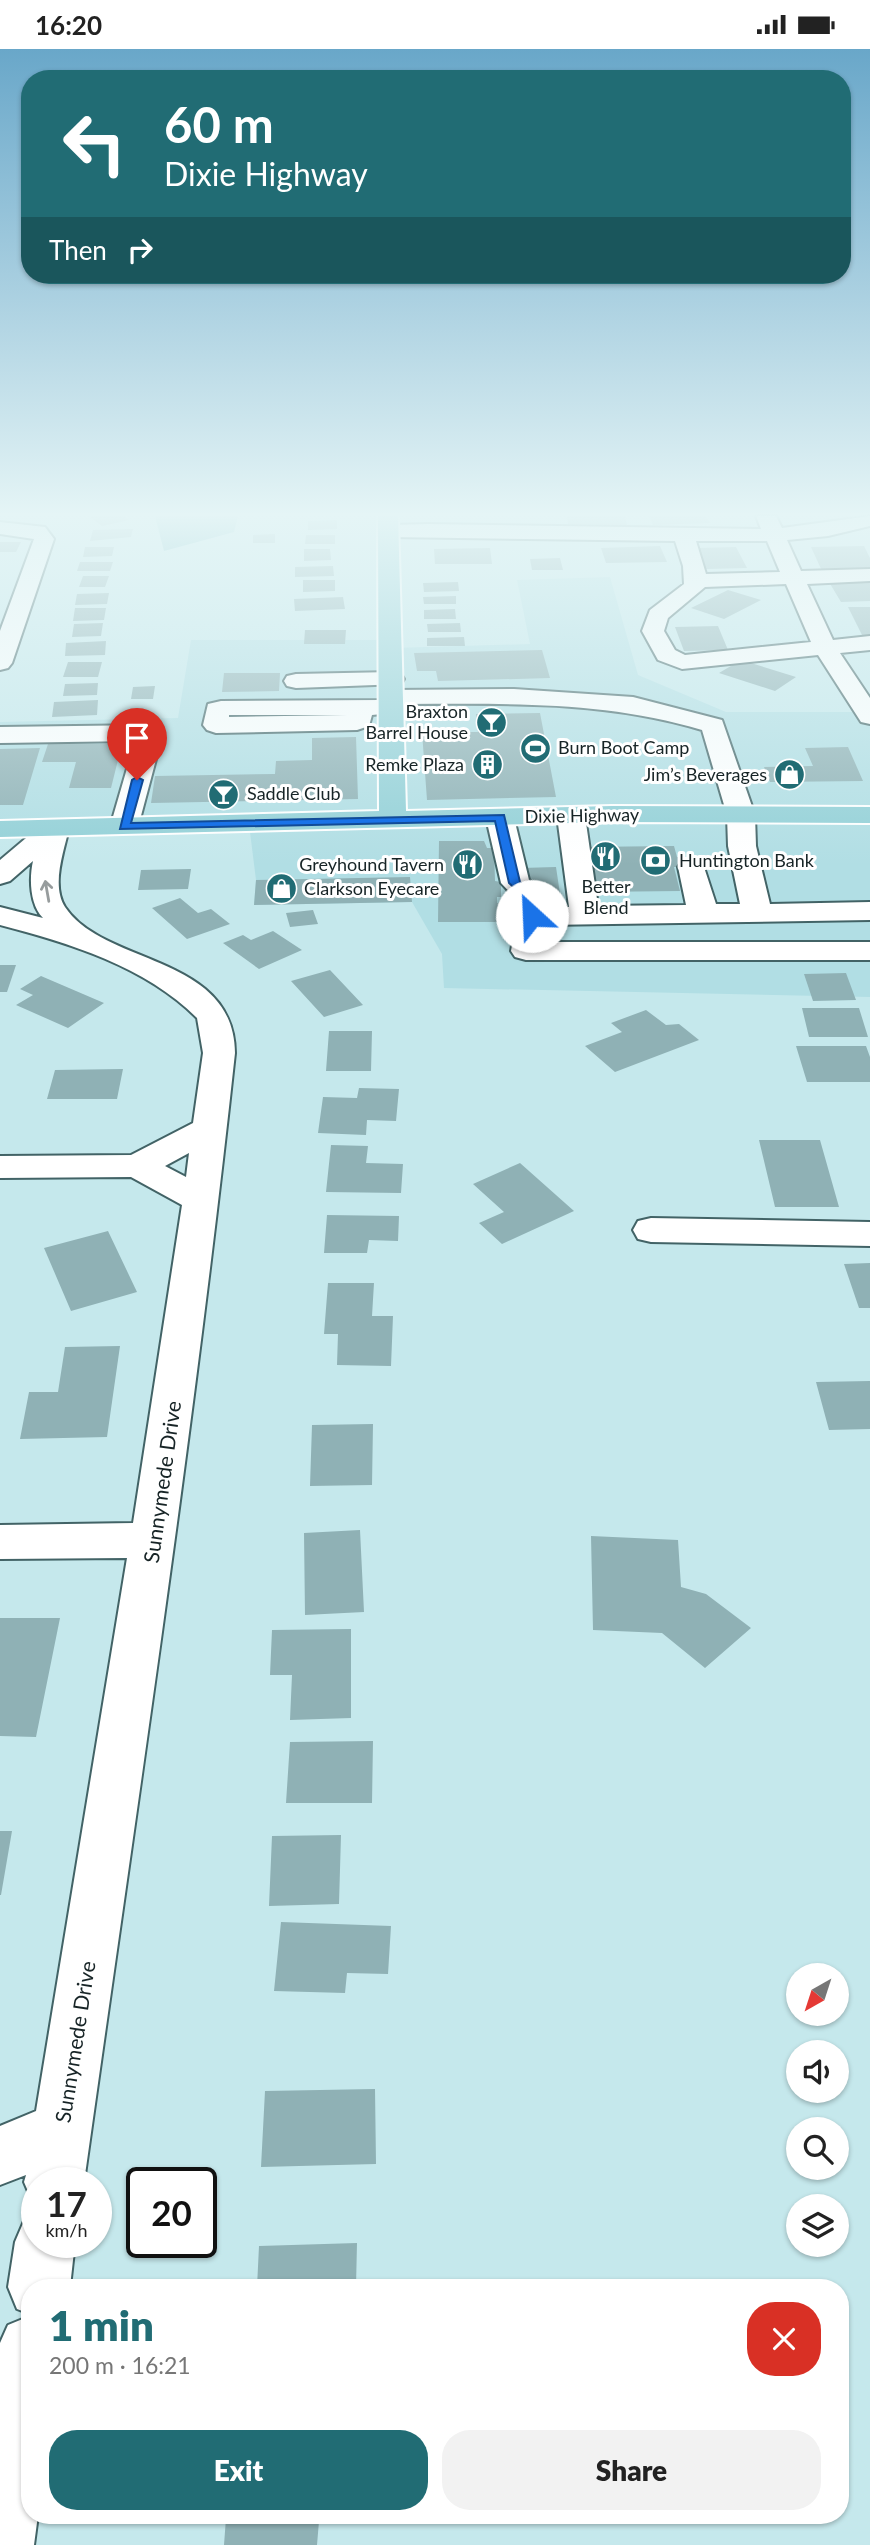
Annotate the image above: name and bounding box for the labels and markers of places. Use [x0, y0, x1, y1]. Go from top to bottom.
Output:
place label: Braxton Barrel House [365, 700, 468, 743]
bar icon: Braxton Barrel House [474, 705, 508, 739]
pin [107, 708, 167, 780]
sports icon: Burn Boot Camp [518, 731, 552, 765]
place label: Burn Boot Camp [558, 736, 689, 758]
building icon: Remke Plaza [470, 748, 504, 782]
place label: Remke Plaza [365, 753, 464, 775]
shop icon: Jim’s Beverages [773, 758, 807, 792]
place label: Jim’s Beverages [644, 763, 767, 785]
bar icon: Saddle Club [207, 777, 241, 811]
place label: Saddle Club [247, 782, 341, 804]
restaurant icon: Better Blend [589, 840, 623, 874]
bank icon: Huntington Bank [639, 844, 673, 878]
restaurant icon: Greyhound Tavern [450, 848, 484, 882]
place label: Huntington Bank [679, 849, 815, 871]
place label: Greyhound Tavern [299, 853, 444, 875]
shop icon: Clarkson Eyecare [264, 872, 298, 906]
place label: Better Blend [581, 875, 631, 918]
place label: Clarkson Eyecare [304, 877, 439, 899]

